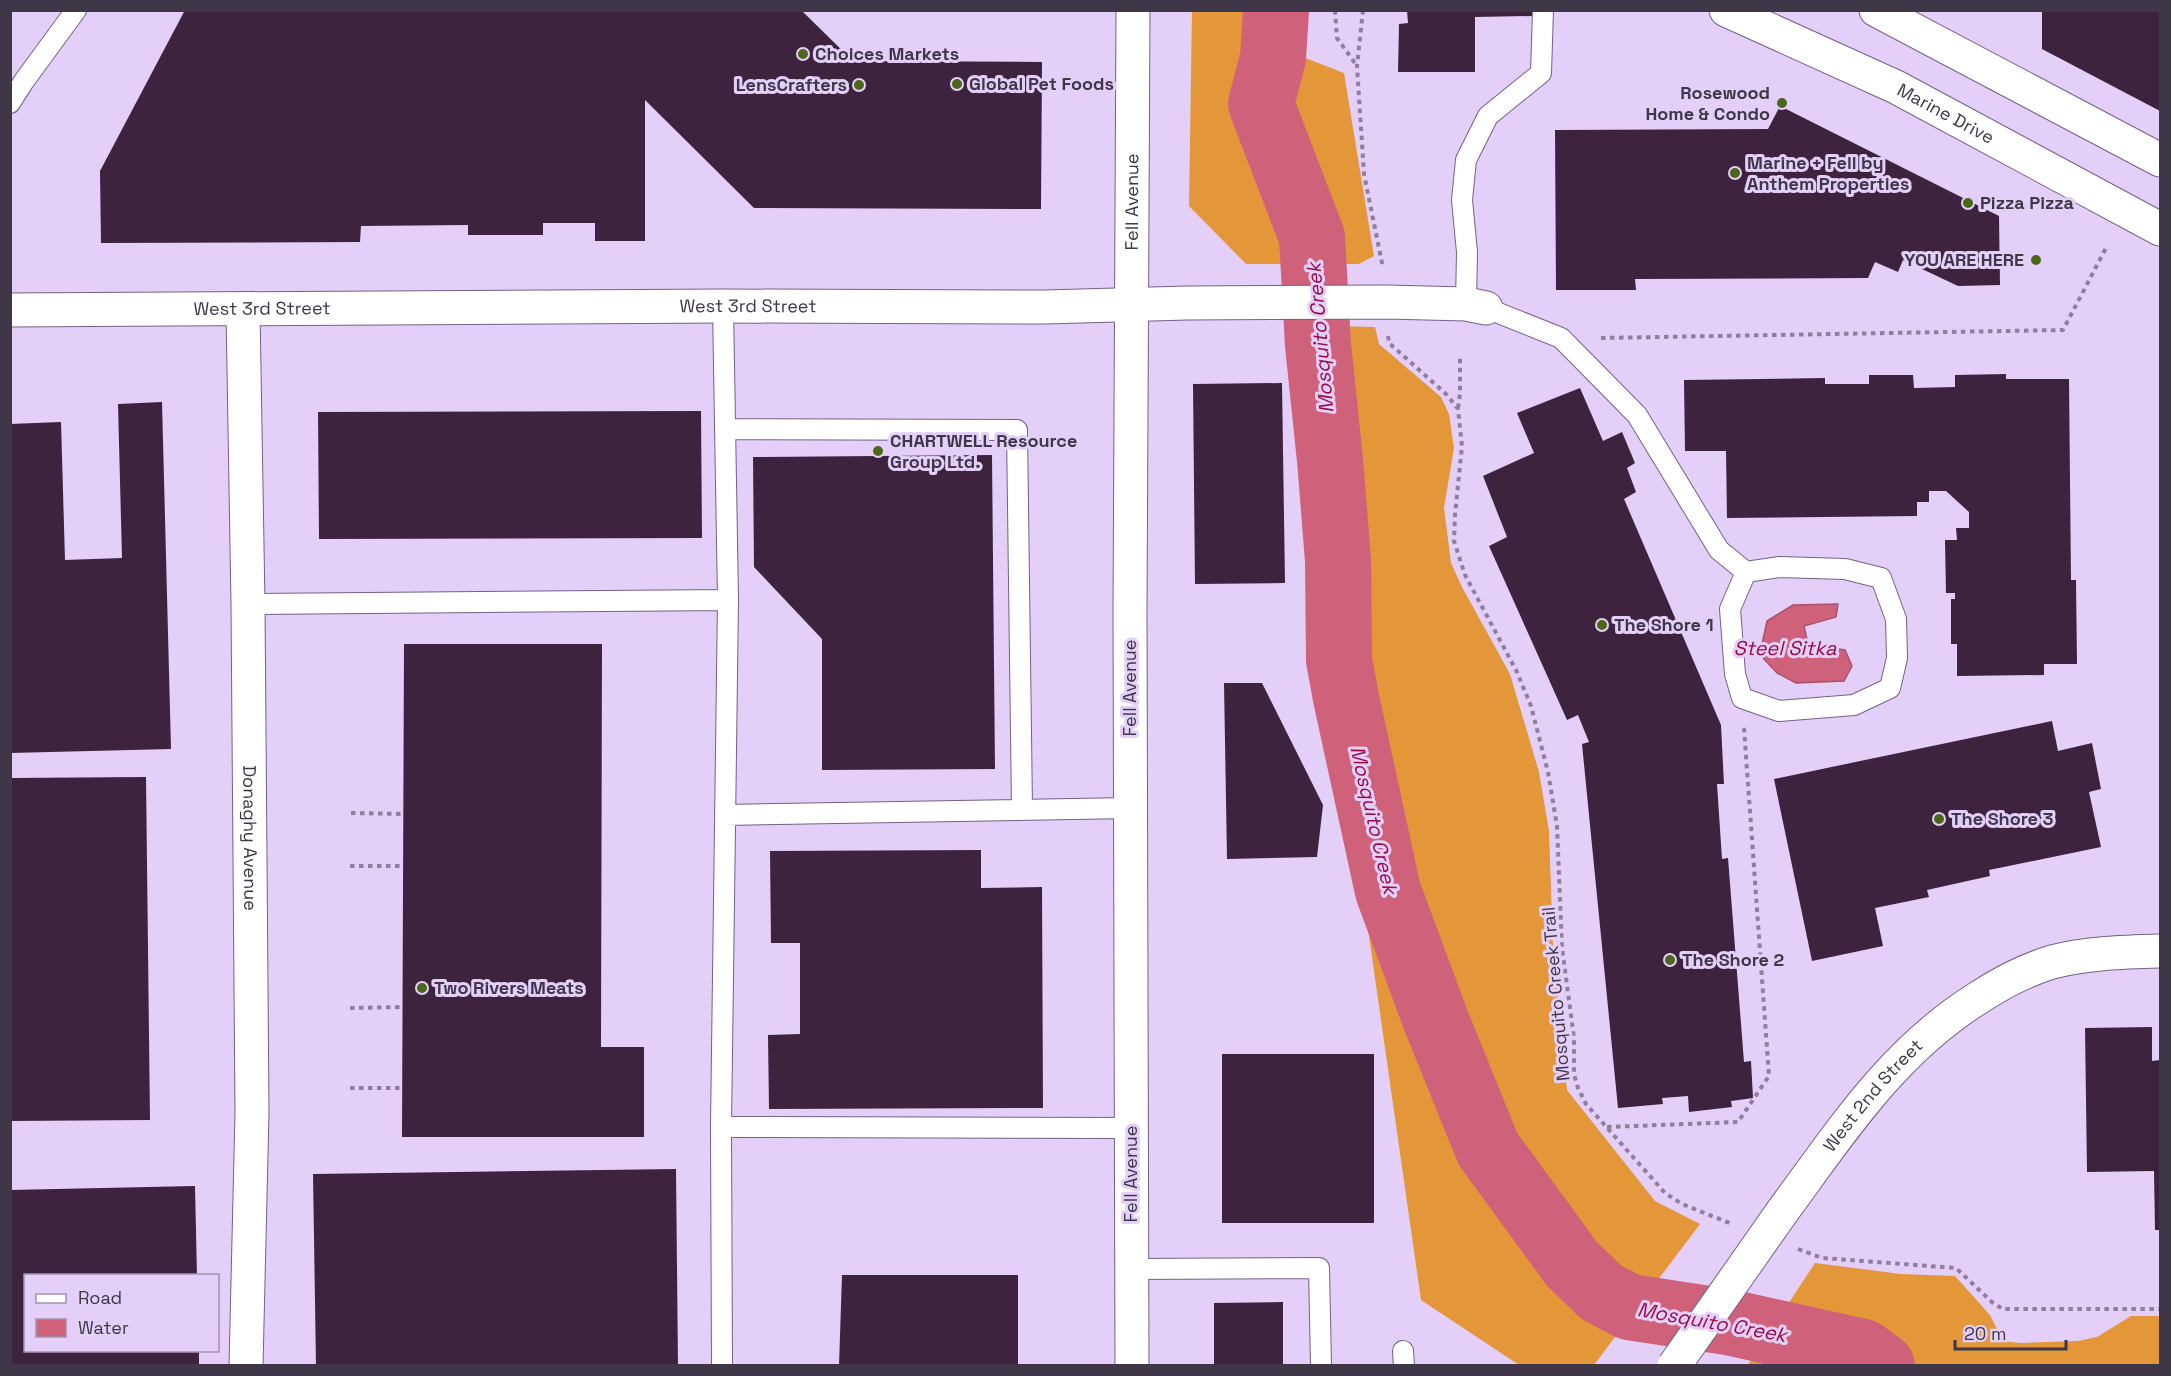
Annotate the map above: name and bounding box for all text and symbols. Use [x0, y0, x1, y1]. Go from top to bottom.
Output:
place label: Choices Markets [815, 42, 959, 65]
marker: Choices Markets [796, 47, 810, 61]
place label: Global Pet Foods [969, 72, 1114, 95]
place label: LensCrafters [736, 73, 847, 96]
marker: Global Pet Foods [950, 77, 964, 91]
marker: LensCrafters [852, 78, 866, 92]
street label: Marine Drive [1893, 78, 1998, 149]
place label: Rosewood Home & Condo [1645, 81, 1770, 125]
marker: Rosewood Home & Condo [1775, 96, 1789, 110]
place label: Marine + Fell by Anthem Properties [1747, 151, 1909, 195]
street label: Fell Avenue [1120, 153, 1143, 251]
marker: Marine + Fell by Anthem Properties [1728, 166, 1742, 180]
place label: Pizza Pizza [1980, 191, 2075, 214]
marker: Pizza Pizza [1961, 196, 1975, 210]
place label: YOU ARE HERE [1904, 248, 2024, 271]
marker: YOU ARE HERE [2029, 253, 2043, 267]
water label: Mosquito Creek [1300, 259, 1340, 414]
street label: West 3rd Street [679, 294, 817, 317]
street label: West 3rd Street [193, 296, 331, 320]
place label: CHARTWELL Resource Group Ltd. [890, 429, 1077, 473]
marker: CHARTWELL Resource Group Ltd. [871, 444, 885, 458]
place label: The Shore 1 [1614, 613, 1714, 636]
marker: The Shore 1 [1595, 618, 1609, 632]
water label: Steel Sitka [1733, 635, 1837, 661]
street label: Fell Avenue [1118, 639, 1141, 737]
water label: Mosquito Creek [1344, 743, 1404, 899]
street label: Donaghy Avenue [238, 765, 262, 911]
place label: The Shore 3 [1951, 807, 2053, 830]
marker: The Shore 3 [1932, 812, 1946, 826]
street label: Mosquito Creek Trail [1536, 906, 1575, 1082]
place label: The Shore 2 [1682, 948, 1784, 971]
marker: The Shore 2 [1663, 953, 1677, 967]
place label: Two Rivers Meats [434, 976, 584, 999]
marker: Two Rivers Meats [415, 981, 429, 995]
street label: West 2nd Street [1818, 1034, 1927, 1156]
street label: Fell Avenue [1119, 1125, 1142, 1223]
legend [24, 1274, 219, 1352]
text: Road [78, 1286, 122, 1309]
water label: Mosquito Creek [1635, 1296, 1791, 1348]
scale bar [1955, 1313, 2066, 1351]
text: Water [78, 1316, 129, 1339]
text: 20 m [1964, 1322, 2007, 1345]

